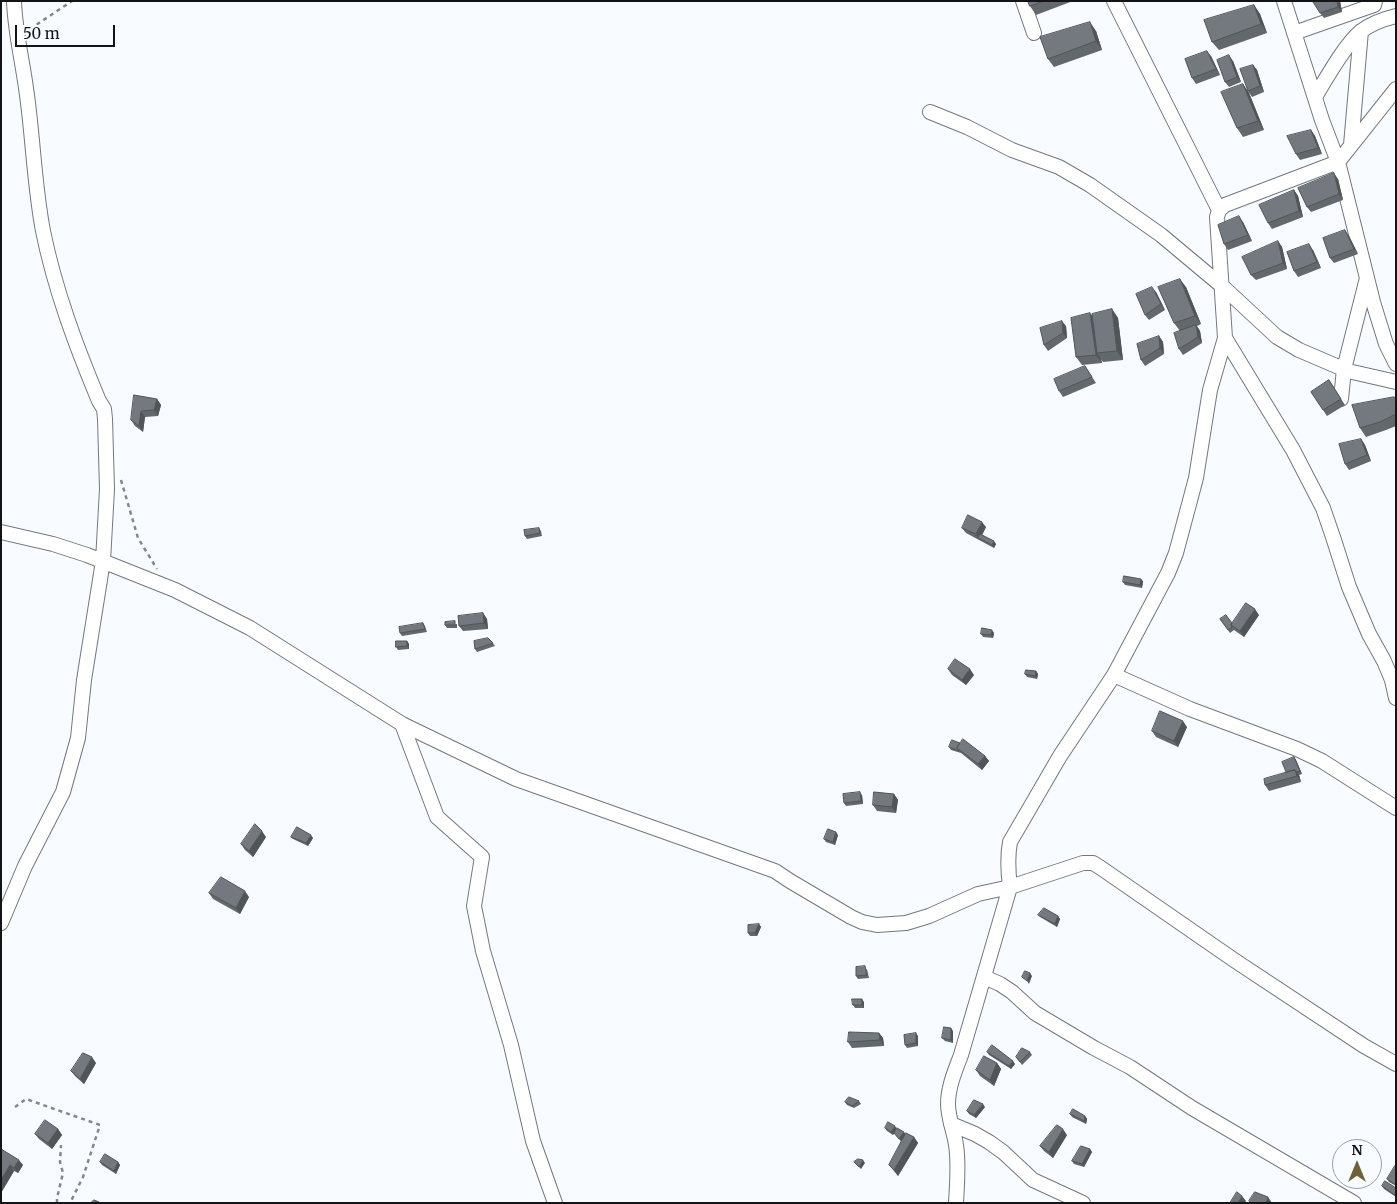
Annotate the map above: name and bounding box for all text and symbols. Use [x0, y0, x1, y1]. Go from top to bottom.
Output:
scale bar [18, 15, 118, 47]
text: 50 m [23, 24, 60, 43]
north arrow [1332, 1139, 1382, 1189]
text: N [1351, 1141, 1363, 1159]

